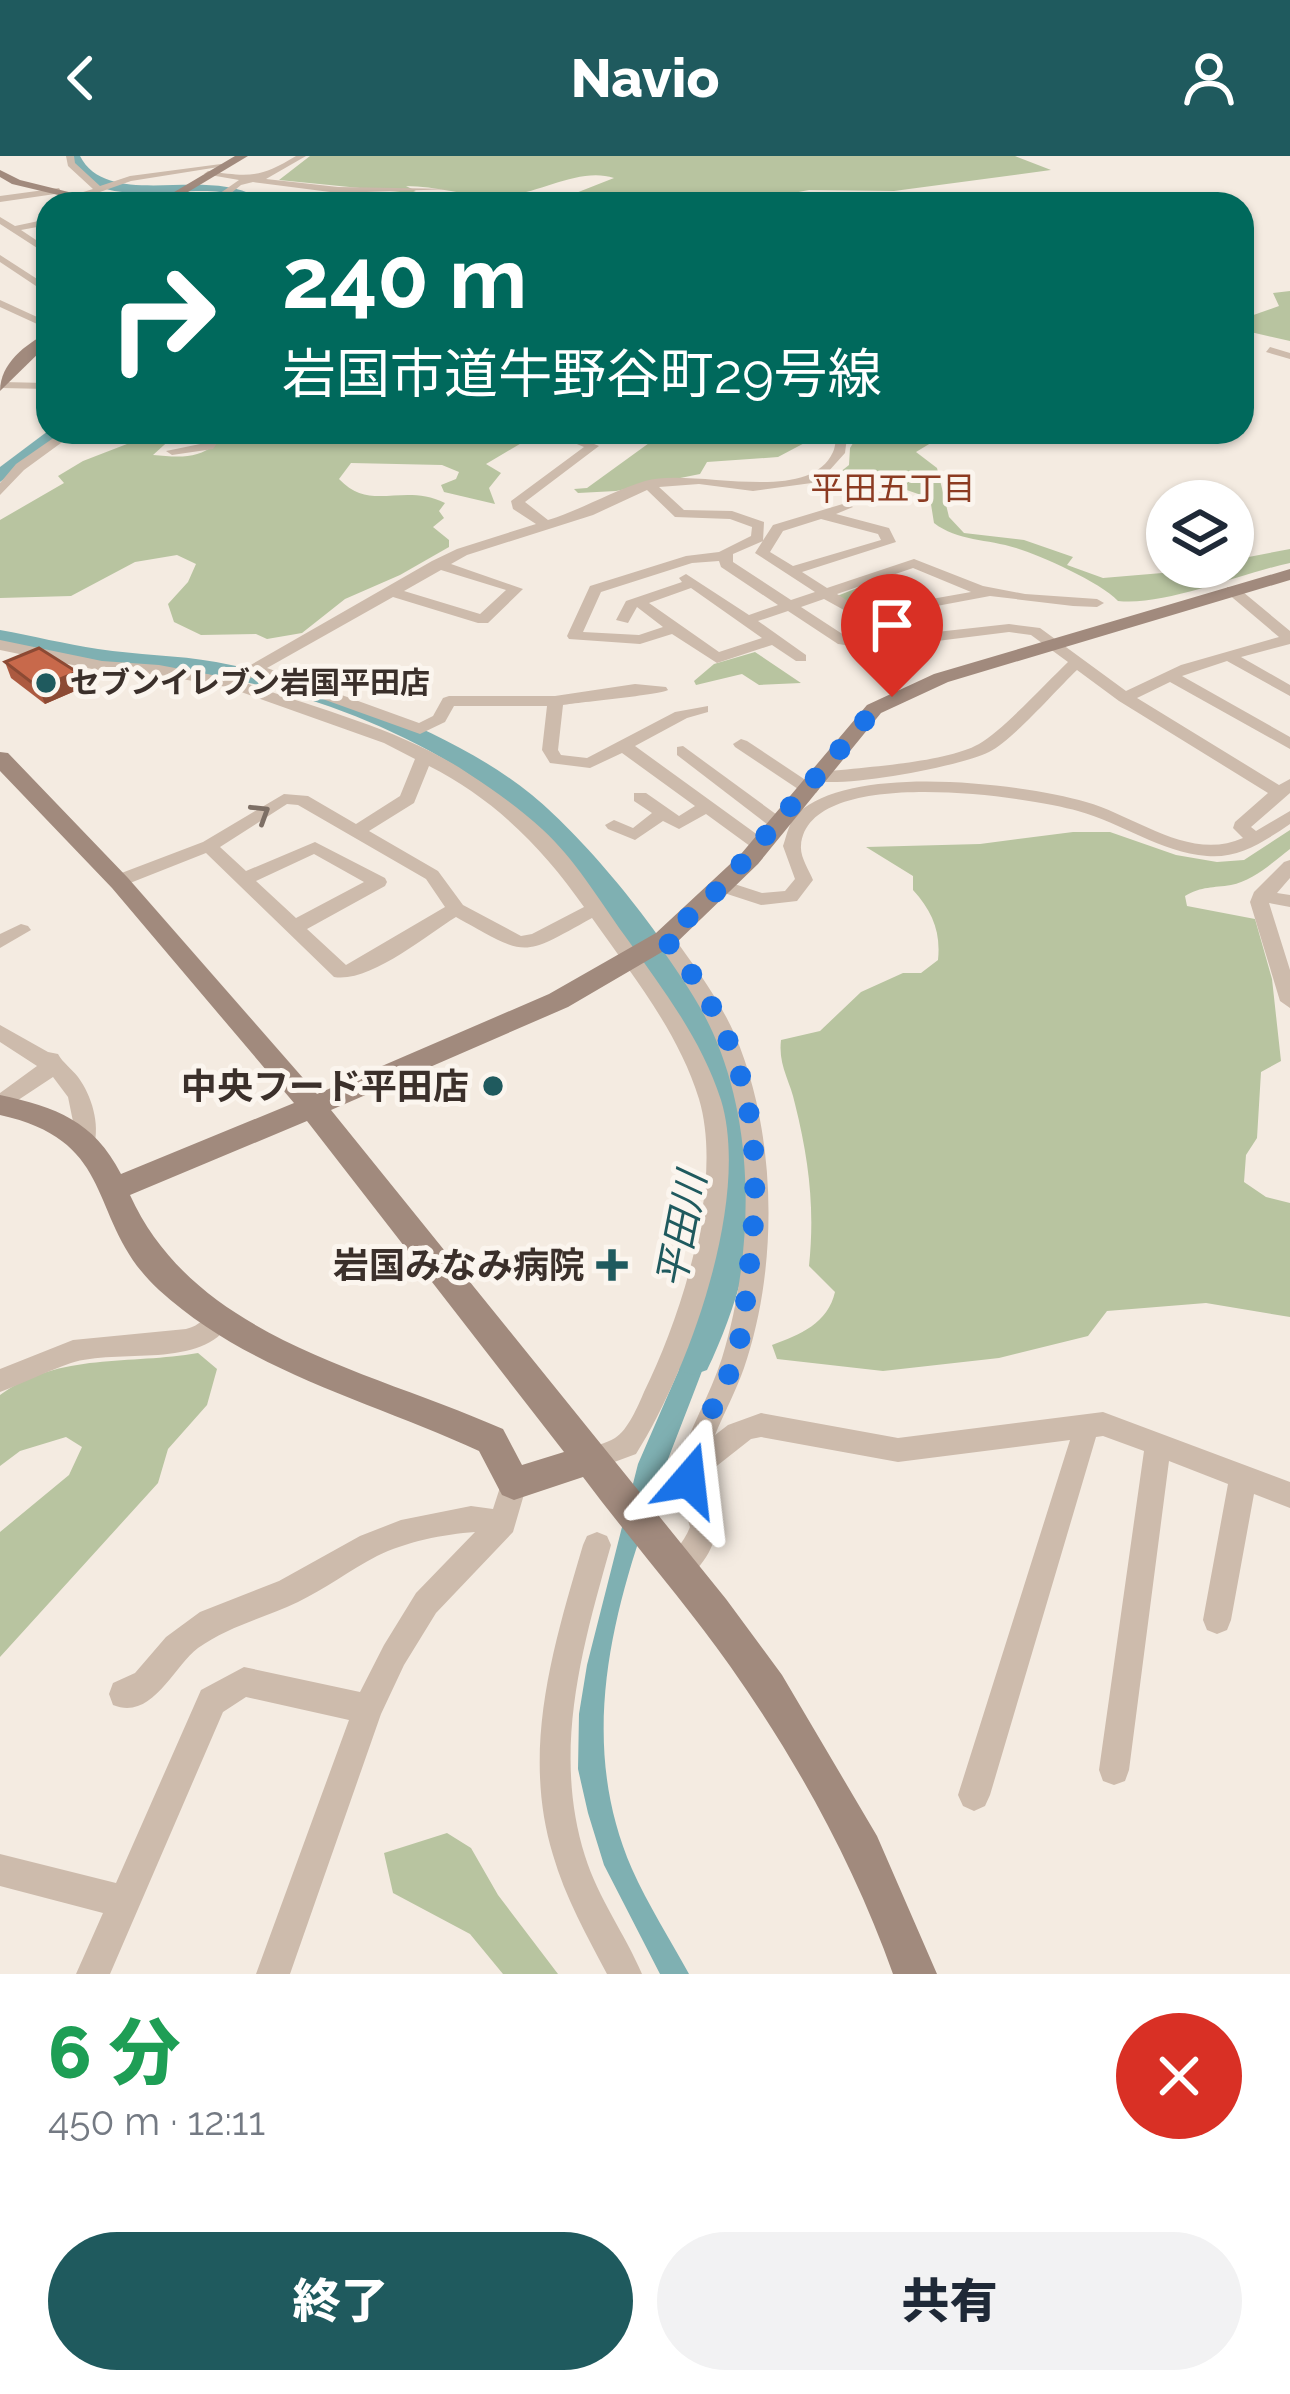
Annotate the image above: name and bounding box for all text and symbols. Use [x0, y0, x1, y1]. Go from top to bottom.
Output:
icon: back [48, 45, 114, 111]
icon: person [1176, 45, 1242, 111]
text: Navio [571, 46, 719, 110]
text: 240 m [282, 229, 527, 328]
icon: right [84, 240, 240, 396]
text: 岩国市道牛野谷町29号線 [282, 342, 882, 406]
district label: 平田五丁目 [811, 469, 976, 508]
map controls [1146, 480, 1254, 588]
button: layers [1146, 480, 1254, 588]
pin [841, 574, 943, 697]
icon: arrive [859, 592, 925, 658]
place label: セブンイレブン岩国平田店 [70, 665, 430, 700]
marker: セブンイレブン岩国平田店 [33, 670, 59, 696]
one-way arrow [248, 805, 270, 828]
place label: 中央フード平田店 [181, 1065, 469, 1107]
marker: 中央フード平田店 [480, 1073, 506, 1099]
water label: 平田川 [647, 1164, 716, 1292]
place label: 岩国みなみ病院 [333, 1244, 585, 1286]
marker: 岩国みなみ病院 [596, 1249, 628, 1281]
position arrow [626, 1417, 752, 1543]
text: 6 分 [48, 2010, 181, 2095]
button: close [1116, 2013, 1242, 2139]
text: 450 m · 12:11 [48, 2098, 265, 2144]
button: 終了 [48, 2232, 633, 2370]
button: 共有 [657, 2232, 1242, 2370]

